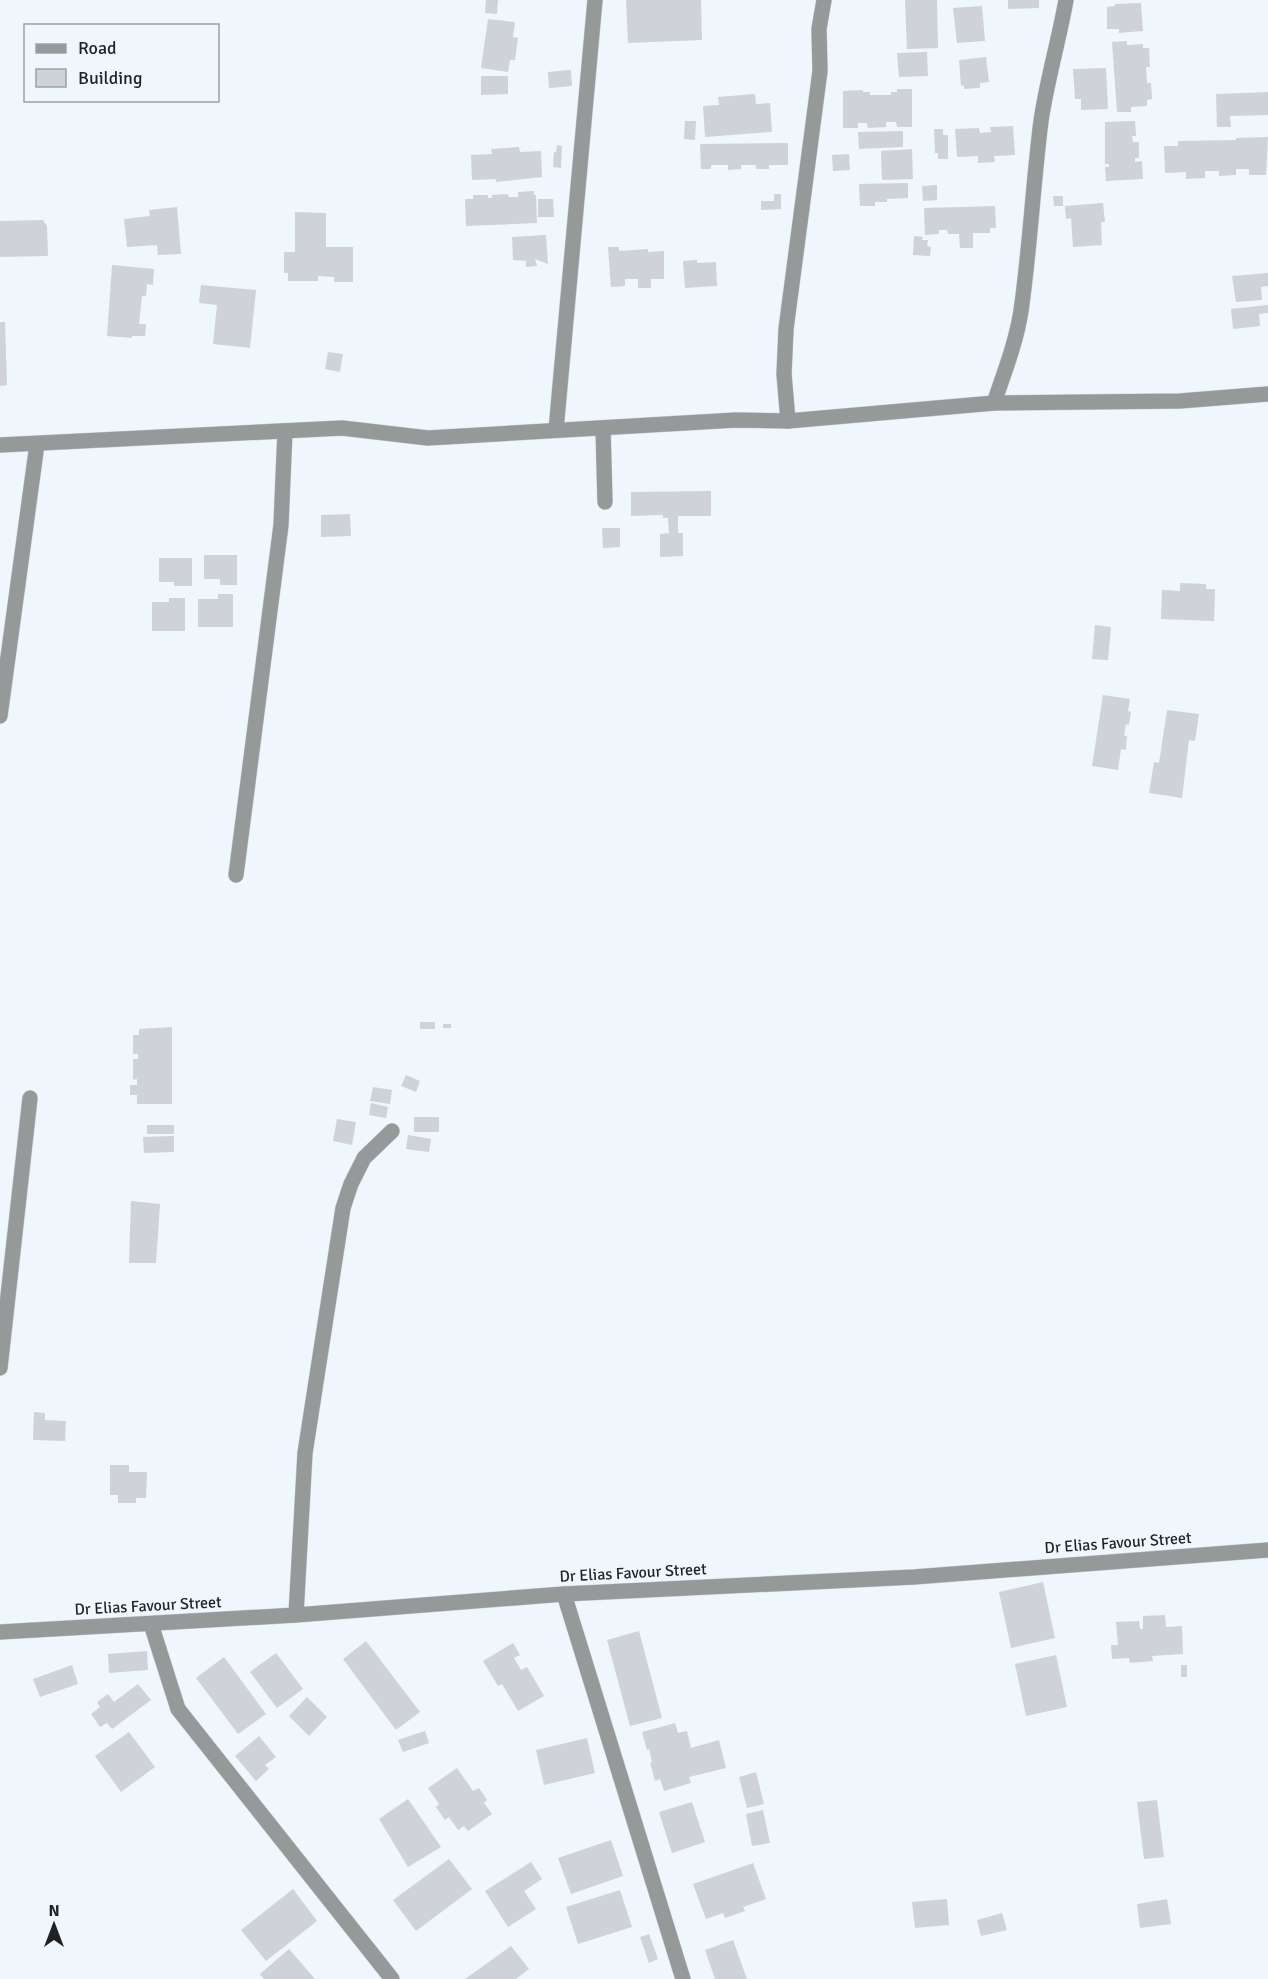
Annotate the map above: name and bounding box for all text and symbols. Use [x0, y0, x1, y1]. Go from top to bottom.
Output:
legend [24, 24, 219, 102]
text: Road [78, 37, 117, 59]
text: Building [78, 67, 142, 89]
street label: Dr Elias Favour Street [1044, 1528, 1193, 1558]
street label: Dr Elias Favour Street [559, 1559, 707, 1587]
street label: Dr Elias Favour Street [74, 1592, 222, 1620]
north arrow [24, 1895, 84, 1955]
text: N [48, 1901, 60, 1921]

